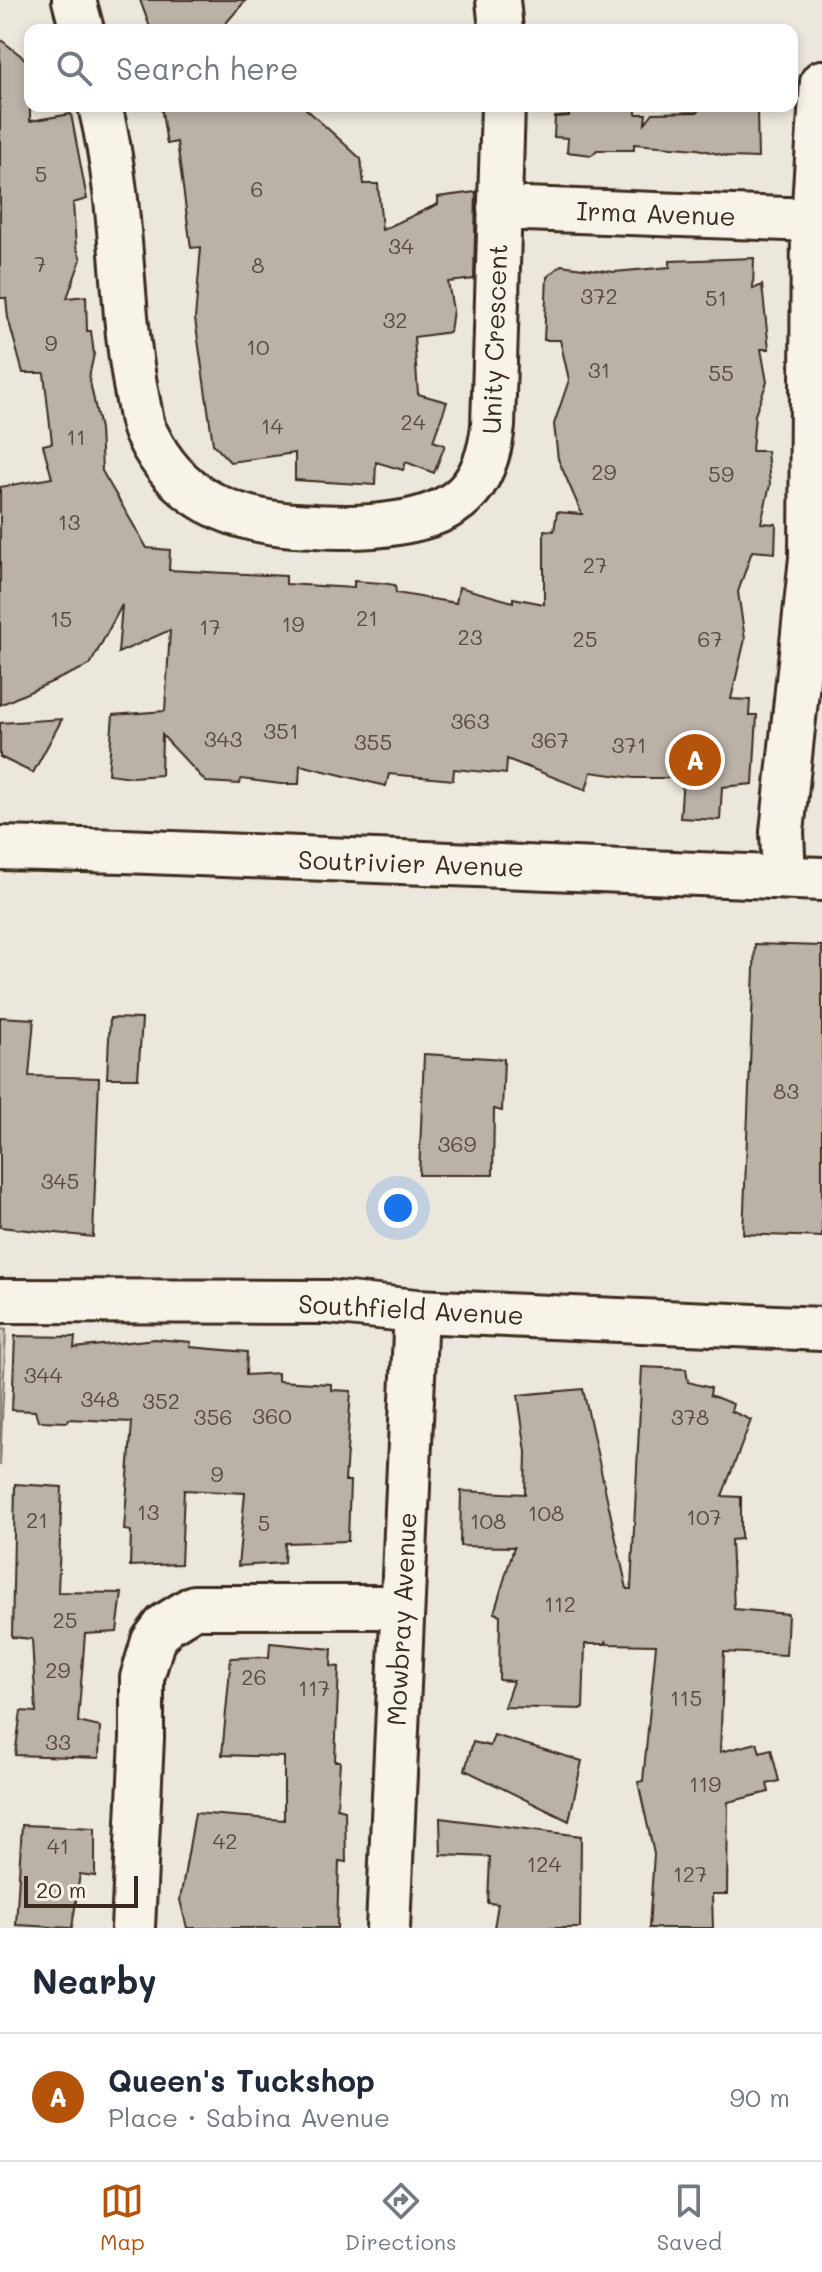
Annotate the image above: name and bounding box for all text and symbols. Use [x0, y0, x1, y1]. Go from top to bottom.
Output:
search box [24, 24, 798, 112]
icon: search [52, 46, 96, 90]
text: Search here [116, 48, 299, 88]
house number: 5 [35, 159, 47, 188]
house number: 6 [250, 174, 264, 203]
street label: Irma Avenue [576, 193, 736, 233]
house number: 34 [388, 231, 414, 260]
street label: Unity Crescent [474, 243, 514, 435]
house number: 7 [34, 249, 46, 278]
house number: 8 [251, 250, 265, 279]
house number: 372 [580, 281, 618, 310]
house number: 51 [705, 283, 727, 312]
house number: 32 [382, 305, 408, 334]
house number: 9 [44, 328, 58, 357]
house number: 10 [246, 332, 270, 361]
house number: 31 [588, 355, 610, 384]
house number: 55 [708, 358, 734, 387]
house number: 24 [400, 407, 426, 436]
house number: 14 [261, 411, 283, 440]
house number: 11 [66, 422, 86, 451]
house number: 29 [591, 457, 617, 486]
house number: 59 [708, 459, 734, 488]
house number: 13 [58, 507, 80, 536]
house number: 27 [583, 550, 607, 579]
house number: 21 [356, 603, 378, 632]
house number: 15 [50, 604, 72, 633]
house number: 19 [282, 609, 304, 638]
house number: 17 [199, 612, 221, 641]
house number: 23 [457, 622, 483, 651]
house number: 25 [572, 624, 598, 653]
house number: 67 [697, 624, 723, 653]
house number: 363 [450, 706, 490, 735]
house number: 351 [263, 716, 299, 745]
house number: 343 [204, 724, 242, 753]
house number: 367 [531, 725, 569, 754]
house number: 355 [354, 727, 392, 756]
house number: 371 [612, 730, 646, 759]
pin: A [669, 730, 721, 790]
street label: Soutrivier Avenue [298, 842, 524, 884]
house number: 83 [773, 1076, 799, 1105]
house number: 369 [437, 1129, 477, 1158]
house number: 345 [41, 1166, 79, 1195]
your location [378, 1188, 418, 1228]
street label: Southfield Avenue [297, 1286, 525, 1332]
house number: 344 [24, 1360, 62, 1389]
house number: 348 [80, 1384, 120, 1413]
house number: 352 [142, 1386, 180, 1415]
house number: 360 [252, 1401, 292, 1430]
house number: 356 [193, 1402, 233, 1431]
house number: 378 [671, 1402, 709, 1431]
house number: 9 [210, 1459, 224, 1488]
house number: 13 [137, 1497, 159, 1526]
house number: 108 [528, 1498, 564, 1527]
house number: 107 [686, 1502, 722, 1531]
house number: 21 [26, 1505, 48, 1534]
house number: 108 [470, 1506, 506, 1535]
house number: 5 [258, 1508, 270, 1537]
street label: Mowbray Avenue [378, 1511, 424, 1727]
house number: 112 [544, 1589, 576, 1618]
house number: 25 [52, 1605, 78, 1634]
house number: 29 [45, 1655, 71, 1684]
house number: 26 [241, 1662, 267, 1691]
house number: 117 [298, 1673, 330, 1702]
house number: 115 [670, 1683, 702, 1712]
house number: 33 [45, 1727, 71, 1756]
house number: 119 [689, 1769, 721, 1798]
house number: 42 [212, 1826, 238, 1855]
house number: 41 [47, 1831, 69, 1860]
house number: 124 [526, 1849, 562, 1878]
house number: 127 [673, 1859, 707, 1888]
scale bar [24, 1872, 138, 1908]
text: 20 m [36, 1875, 86, 1904]
text: Nearby [32, 1958, 157, 2003]
text: Queen's Tuckshop [108, 2060, 375, 2100]
text: A [49, 2080, 67, 2114]
text: 90 m [730, 2080, 790, 2114]
text: Place · Sabina Avenue [108, 2100, 390, 2134]
tab: Map [100, 2179, 145, 2256]
tab: Directions [345, 2179, 457, 2256]
tab: Saved [657, 2179, 722, 2256]

